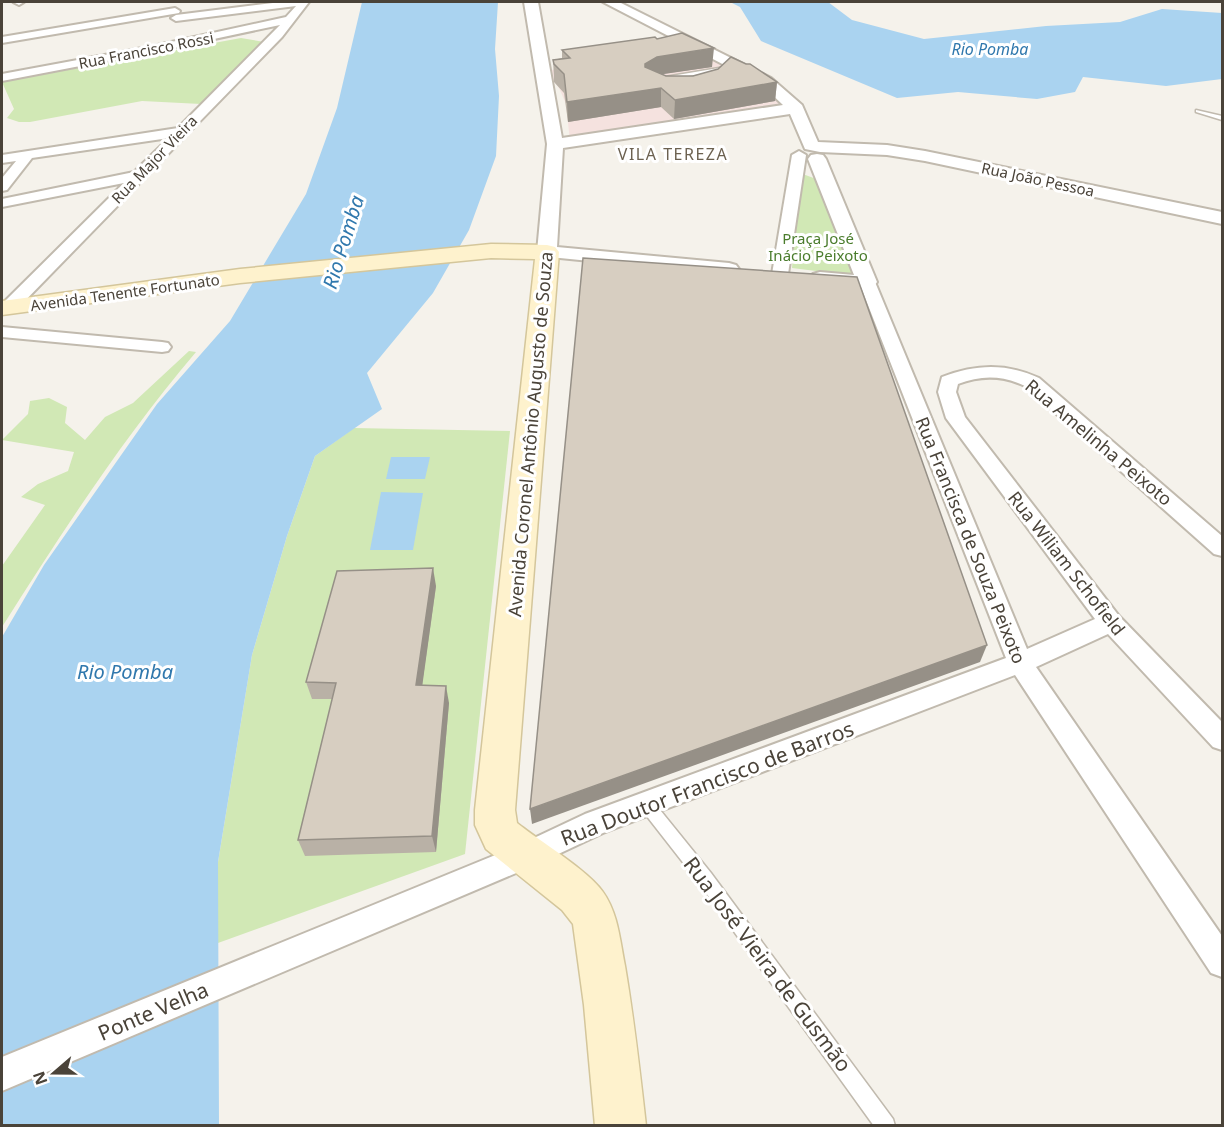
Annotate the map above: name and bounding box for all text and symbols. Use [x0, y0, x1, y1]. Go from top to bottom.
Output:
street label: Rua Francisco Rossi [77, 27, 215, 73]
water label: Rio Pomba [952, 38, 1028, 60]
street label: Rua Major Vieira [107, 111, 201, 207]
district label: VILA TEREZA [618, 143, 728, 165]
street label: Rua João Pessoa [980, 157, 1096, 201]
water label: Rio Pomba [316, 192, 370, 292]
park label: Praça José Inácio Peixoto [768, 228, 868, 265]
street label: Avenida Coronel Antônio Augusto de Souza [502, 250, 558, 618]
street label: Avenida Tenente Fortunato [29, 269, 221, 315]
street label: Rua Amelinha Peixoto [1020, 373, 1178, 511]
street label: Rua Francisca de Souza Peixoto [910, 413, 1032, 667]
street label: Rua Wiliam Schofield [1003, 486, 1131, 640]
water label: Rio Pomba [77, 658, 173, 685]
street label: Rua Doutor Francisco de Barros [556, 714, 858, 852]
street label: Rua José Vieira de Gusmão [678, 851, 858, 1077]
street label: Ponte Velha [93, 975, 213, 1047]
north arrow [24, 1043, 84, 1103]
text: N [27, 1068, 52, 1088]

